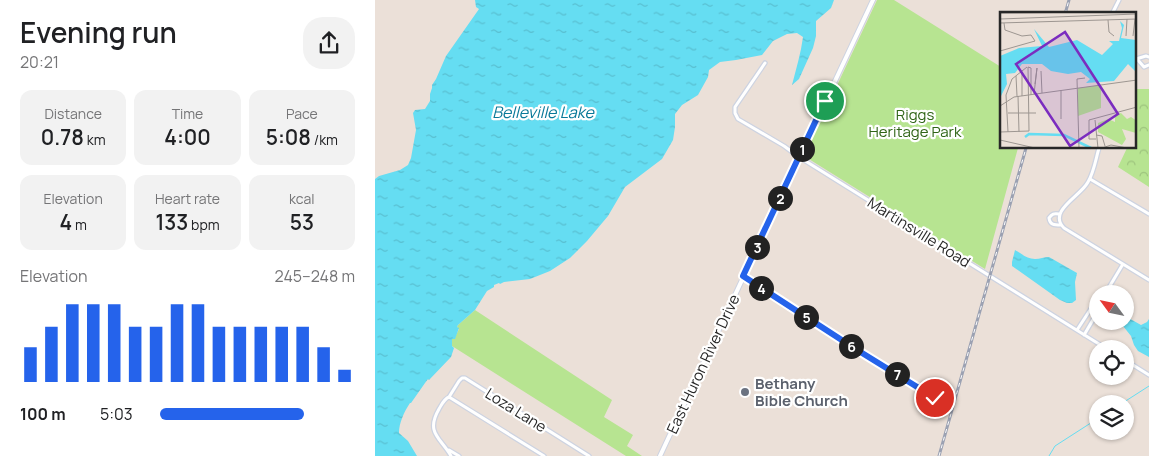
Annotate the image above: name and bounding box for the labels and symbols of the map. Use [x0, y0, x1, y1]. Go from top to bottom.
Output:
inset map [1000, 12, 1137, 149]
pin [804, 80, 846, 122]
water label: Belleville Lake [492, 101, 596, 123]
park label: Riggs Heritage Park [869, 104, 962, 142]
pin: 1 [789, 136, 815, 162]
pin: 2 [767, 186, 793, 210]
street label: Martinsville Road [863, 192, 975, 272]
pin: 3 [745, 234, 769, 260]
pin: 4 [749, 276, 773, 300]
north arrow [1089, 285, 1134, 330]
street label: East Huron River Drive [661, 291, 745, 437]
pin: 5 [793, 304, 819, 330]
pin: 6 [839, 334, 863, 358]
pin: 7 [885, 362, 909, 386]
place label: Bethany Bible Church [755, 373, 848, 411]
pin [914, 377, 956, 419]
street label: Loza Lane [481, 383, 551, 437]
marker: Bethany Bible Church [739, 386, 751, 398]

